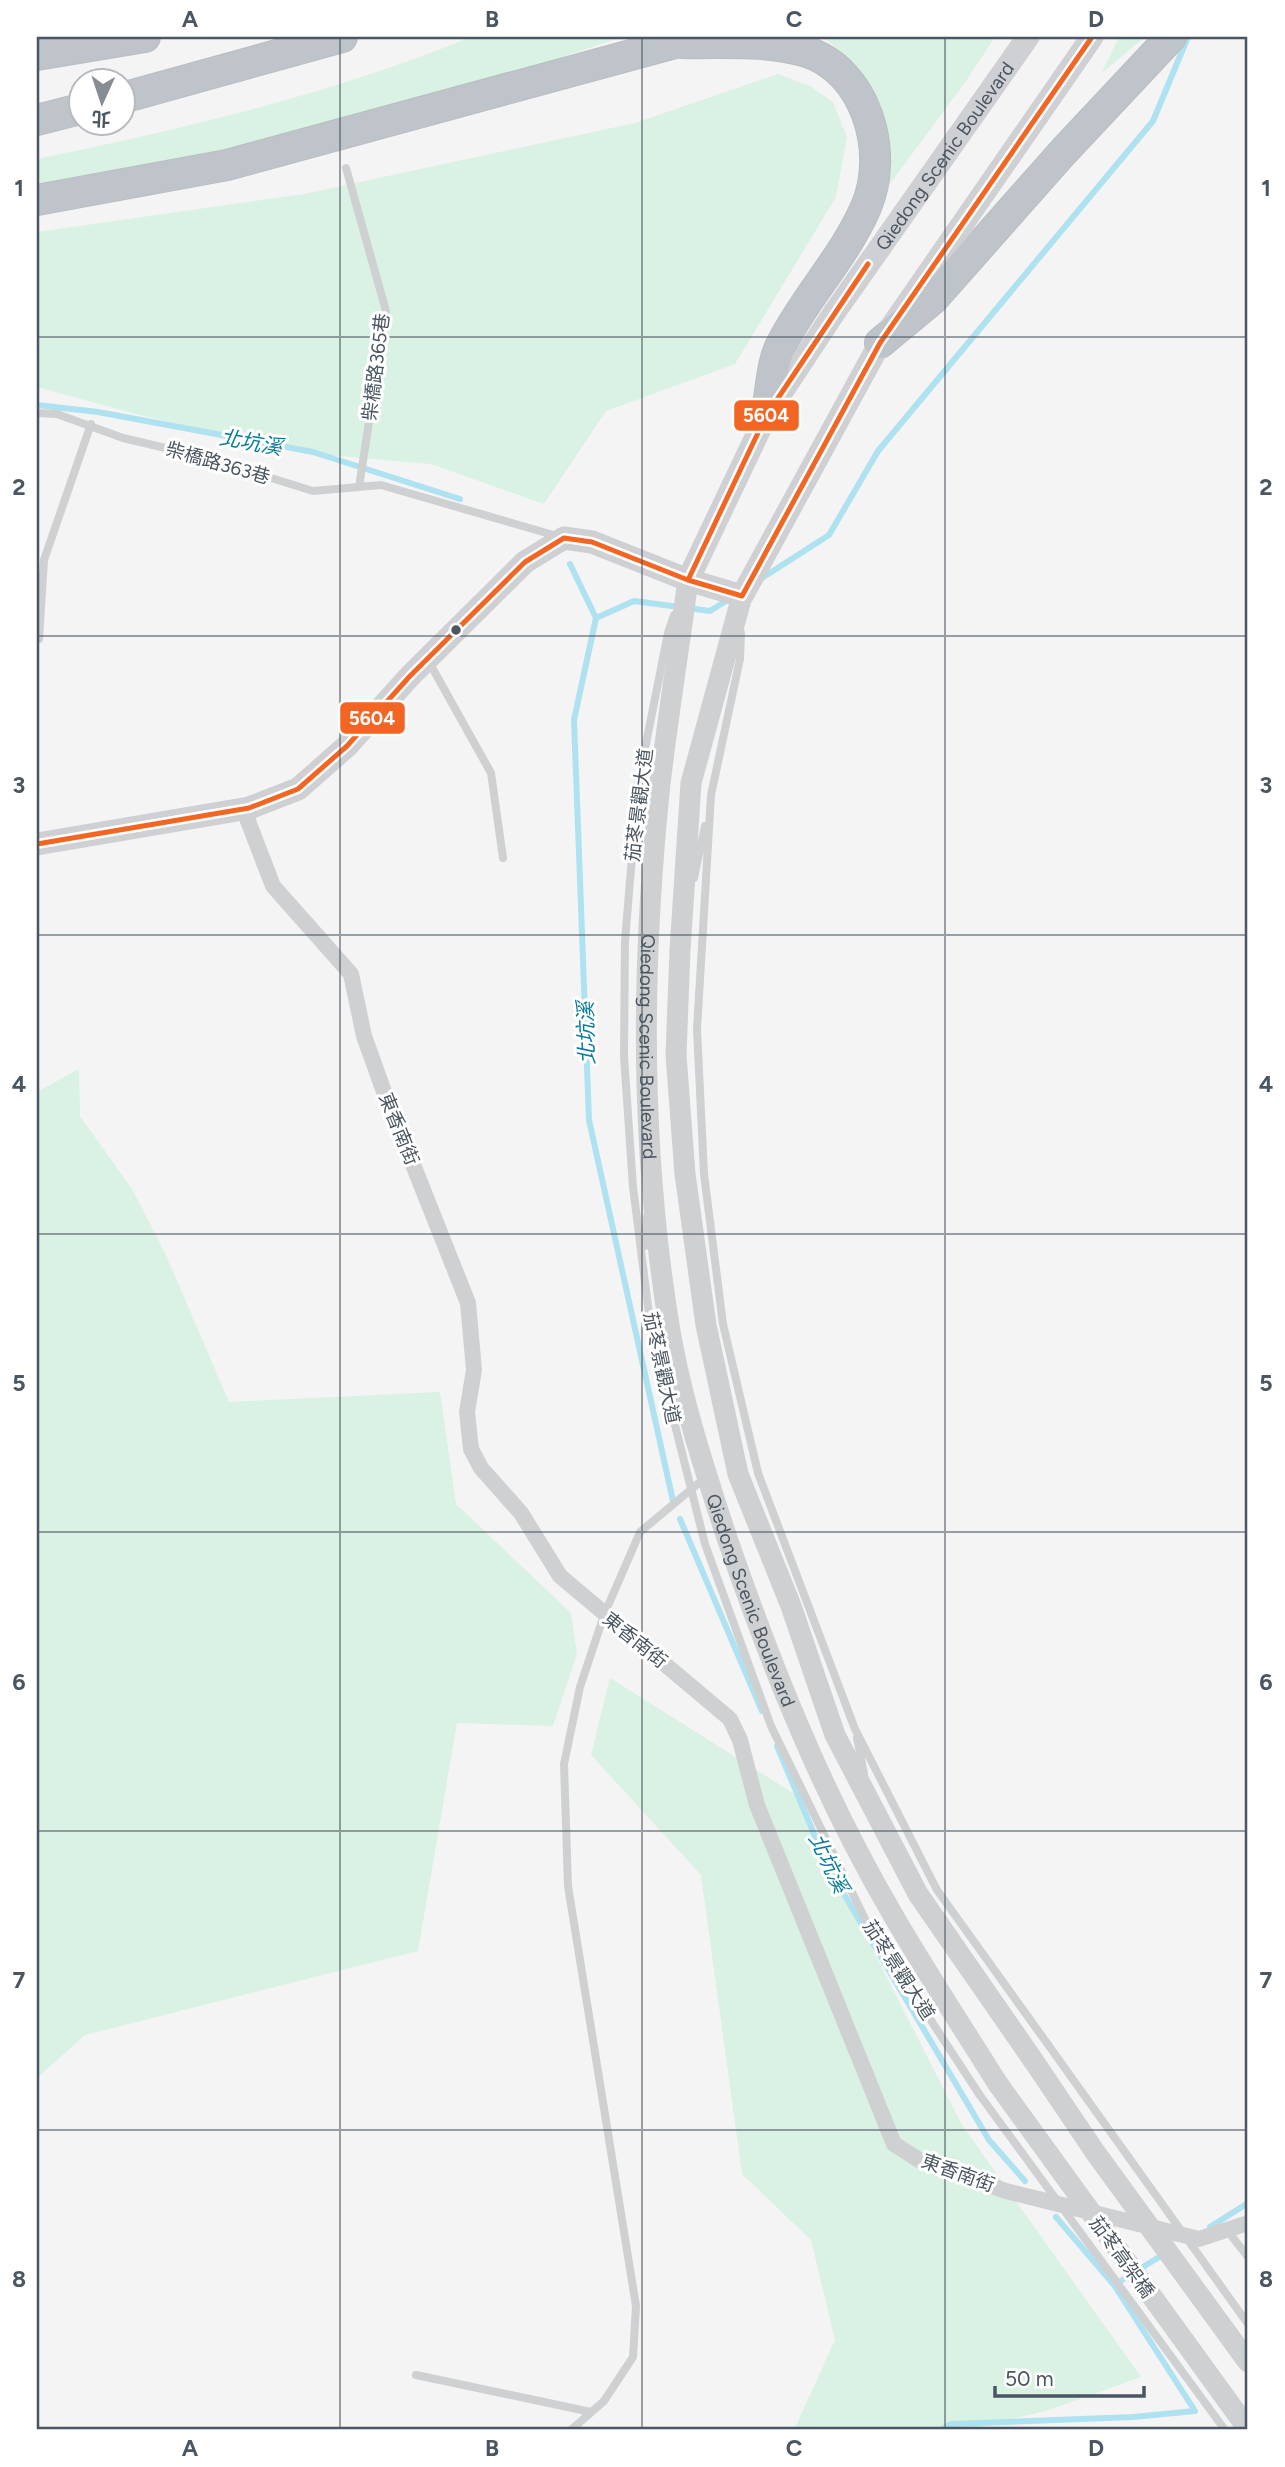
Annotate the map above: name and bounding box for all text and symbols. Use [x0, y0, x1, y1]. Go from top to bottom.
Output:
text: A [182, 5, 199, 33]
text: B [485, 5, 499, 33]
text: C [786, 5, 803, 33]
text: D [1088, 5, 1104, 33]
street label: Qiedong Scenic Boulevard [870, 57, 1019, 255]
north arrow [66, 66, 136, 136]
text: 北 [91, 106, 111, 130]
text: 1 [14, 174, 24, 202]
text: 1 [1261, 174, 1271, 202]
street label: 柴橋路365巷 [358, 312, 394, 422]
line badge: 5604 [733, 399, 800, 432]
text: 5604 [743, 404, 789, 427]
water label: 北坑溪 [218, 424, 287, 460]
street label: 柴橋路363巷 [163, 437, 273, 489]
text: 2 [12, 473, 26, 501]
text: 2 [1259, 473, 1273, 501]
unlabelled marker [449, 623, 463, 637]
line badge: 5604 [339, 701, 406, 735]
text: 5604 [349, 707, 395, 730]
street label: 茄苳景觀大道 [621, 747, 657, 863]
text: 3 [13, 771, 25, 799]
text: 3 [1260, 771, 1272, 799]
street label: Qiedong Scenic Boulevard [635, 934, 662, 1160]
water label: 北坑溪 [572, 998, 600, 1065]
text: 4 [12, 1070, 26, 1098]
text: 4 [1259, 1070, 1273, 1098]
street label: 東香南街 [374, 1089, 424, 1169]
street label: 茄苳景觀大道 [639, 1310, 685, 1426]
text: 5 [12, 1369, 26, 1397]
text: 5 [1259, 1369, 1273, 1397]
street label: Qiedong Scenic Boulevard [702, 1491, 801, 1710]
street label: 東香南街 [598, 1607, 672, 1673]
text: 6 [12, 1668, 26, 1696]
text: 6 [1259, 1668, 1273, 1696]
water label: 北坑溪 [804, 1829, 855, 1899]
street label: 茄苳景觀大道 [858, 1916, 940, 2024]
text: 7 [13, 1966, 26, 1994]
text: 7 [1260, 1966, 1273, 1994]
street label: 東香南街 [918, 2149, 998, 2197]
street label: 茄苳高架橋 [1085, 2212, 1159, 2302]
text: 8 [12, 2265, 26, 2293]
text: 8 [1259, 2265, 1273, 2293]
scale bar [995, 2355, 1143, 2399]
text: 50 m [1005, 2366, 1054, 2391]
text: A [182, 2434, 199, 2462]
text: B [485, 2434, 499, 2462]
text: C [786, 2434, 803, 2462]
text: D [1088, 2434, 1104, 2462]

